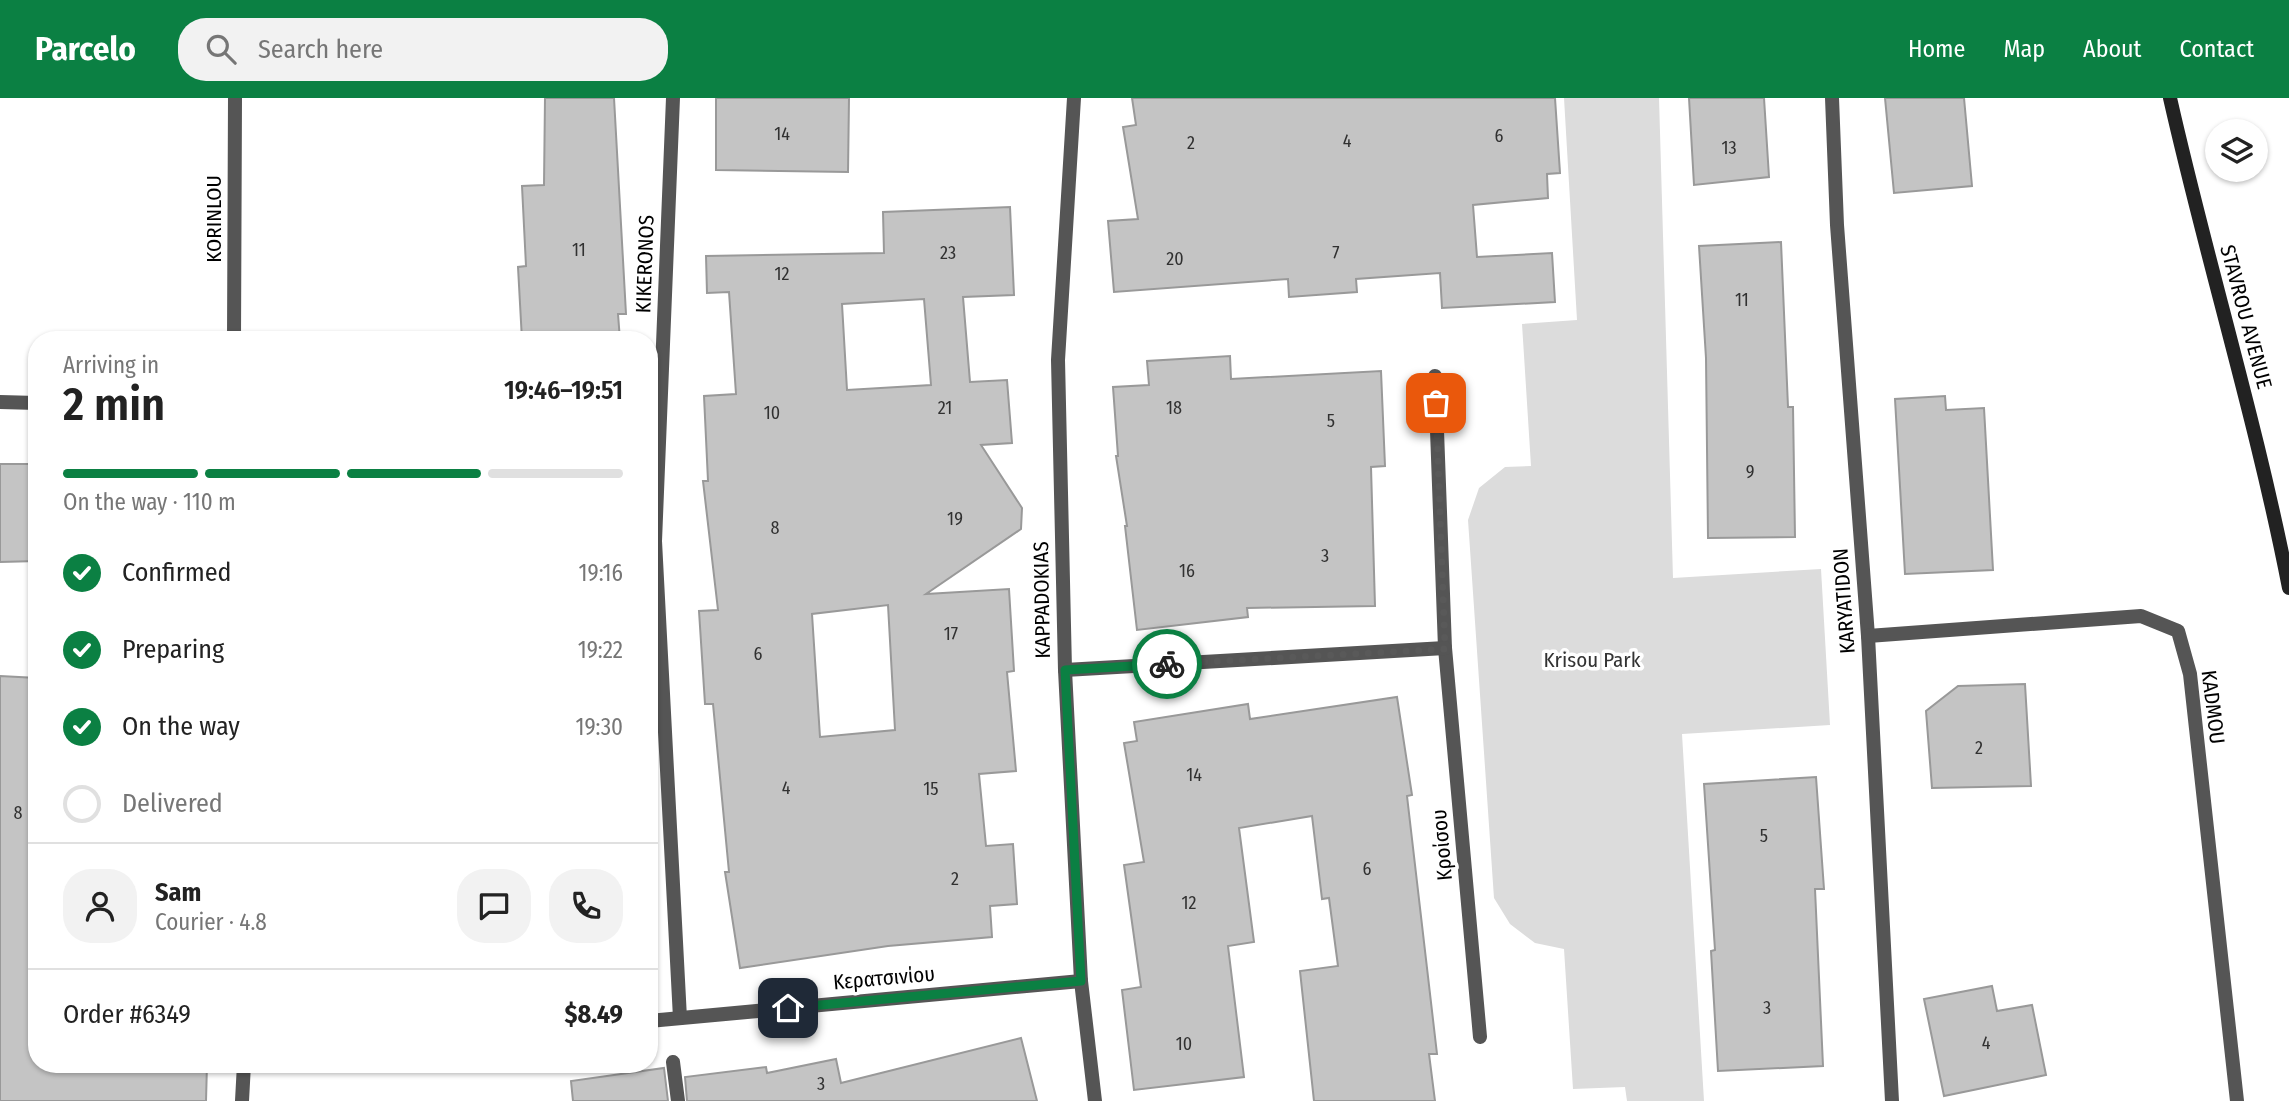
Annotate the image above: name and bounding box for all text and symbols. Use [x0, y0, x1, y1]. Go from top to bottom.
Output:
search box [178, 18, 668, 81]
text: Parcelo [35, 29, 136, 69]
icon: search [202, 30, 240, 68]
text: Search here [258, 34, 383, 65]
text: Home [1908, 35, 1965, 63]
text: Map [2003, 35, 2045, 63]
text: About [2083, 35, 2141, 63]
text: Contact [2179, 35, 2254, 63]
map controls [2205, 119, 2268, 182]
button: layers [2205, 119, 2268, 182]
house number: 14 [774, 123, 790, 145]
house number: 6 [1495, 125, 1504, 147]
house number: 4 [1343, 130, 1352, 152]
house number: 2 [1187, 132, 1195, 154]
house number: 13 [1721, 137, 1737, 159]
street label: KORINLOU [201, 175, 227, 263]
street label: KIKERONOS [630, 214, 660, 314]
house number: 11 [572, 239, 586, 261]
house number: 23 [940, 242, 956, 264]
house number: 7 [1332, 242, 1340, 264]
street label: STAVROU AVENUE [2214, 242, 2278, 392]
house number: 20 [1166, 248, 1184, 270]
house number: 12 [775, 263, 790, 285]
house number: 11 [1735, 289, 1749, 311]
text: Arriving in [63, 351, 159, 379]
pin [1406, 373, 1466, 433]
text: 19:46–19:51 [504, 375, 623, 406]
text: 2 min [63, 377, 165, 432]
icon: bag [1417, 384, 1455, 422]
house number: 21 [938, 397, 952, 419]
house number: 18 [1166, 397, 1182, 419]
house number: 10 [764, 402, 780, 424]
house number: 5 [1327, 410, 1335, 432]
house number: 9 [1746, 461, 1754, 483]
text: On the way · 110 m [63, 488, 236, 516]
house number: 19 [947, 508, 963, 530]
house number: 8 [771, 517, 780, 539]
street label: KAPPADOKIAS [1028, 541, 1056, 659]
house number: 3 [1321, 545, 1329, 567]
street label: KARYATIDON [1827, 547, 1861, 655]
icon: check [63, 554, 101, 592]
text: Confirmed [122, 557, 232, 588]
text: 19:16 [579, 559, 623, 587]
house number: 16 [1179, 560, 1195, 582]
house number: 17 [944, 623, 958, 645]
courier [1132, 629, 1202, 699]
icon: check [63, 631, 101, 669]
text: Preparing [122, 634, 224, 665]
text: 19:22 [578, 636, 623, 664]
house number: 6 [754, 643, 763, 665]
icon: bike [1148, 645, 1186, 683]
park label: Krisou Park [1544, 647, 1641, 673]
street label: KADMOU [2196, 668, 2230, 746]
icon: check [63, 708, 101, 746]
text: On the way [122, 711, 240, 742]
text: 19:30 [575, 713, 623, 741]
house number: 2 [1975, 737, 1983, 759]
house number: 14 [1186, 764, 1202, 786]
house number: 4 [782, 777, 791, 799]
house number: 15 [923, 778, 939, 800]
text: Delivered [122, 788, 223, 819]
house number: 8 [14, 802, 23, 824]
street label: Κροίσου [1426, 808, 1458, 882]
house number: 5 [1760, 825, 1768, 847]
house number: 6 [1363, 858, 1372, 880]
house number: 2 [951, 868, 959, 890]
button: person [63, 869, 137, 943]
button: chat [457, 869, 531, 943]
button: phone [549, 869, 623, 943]
text: Sam [155, 877, 201, 908]
house number: 12 [1182, 892, 1197, 914]
text: Courier · 4.8 [155, 908, 267, 936]
street label: Κερατσινίου [832, 961, 936, 995]
pin [758, 978, 818, 1038]
icon: home [769, 989, 807, 1027]
house number: 3 [1763, 997, 1771, 1019]
text: Order #6349 [63, 999, 191, 1030]
text: $8.49 [565, 999, 623, 1030]
house number: 4 [1982, 1032, 1991, 1054]
house number: 10 [1176, 1033, 1192, 1055]
house number: 3 [817, 1073, 825, 1095]

